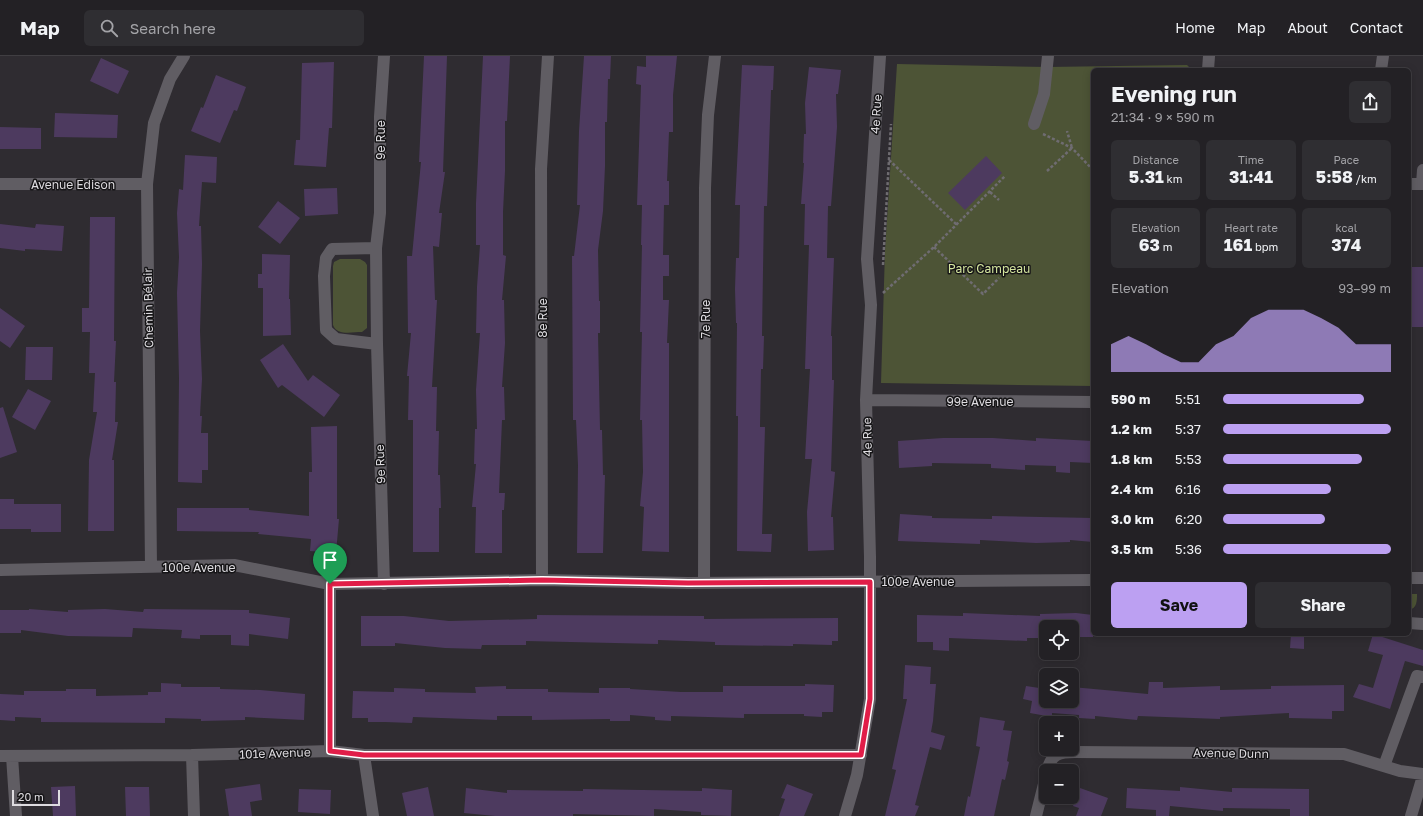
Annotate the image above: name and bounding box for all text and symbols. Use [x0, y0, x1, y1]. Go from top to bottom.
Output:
search box [84, 10, 364, 46]
text: Map [20, 16, 60, 39]
icon: search [98, 17, 120, 39]
text: Search here [130, 19, 216, 37]
text: Home [1175, 19, 1215, 36]
text: Map [1237, 19, 1265, 36]
text: About [1287, 19, 1328, 36]
text: Contact [1350, 19, 1403, 36]
text: Evening run [1111, 80, 1237, 107]
button: share [1349, 81, 1391, 123]
street label: 4e Rue [867, 94, 885, 134]
text: 21:34 · 9 × 590 m [1111, 109, 1214, 125]
street label: 9e Rue [373, 120, 388, 160]
text: Distance [1133, 153, 1179, 166]
text: Time [1238, 153, 1264, 166]
text: Pace [1333, 153, 1359, 166]
text: 5.31 [1129, 166, 1164, 187]
text: 31:41 [1229, 166, 1273, 187]
text: 5:58 [1316, 166, 1353, 187]
text: km [1164, 172, 1182, 185]
text: /km [1353, 172, 1377, 185]
street label: Avenue Edison [31, 177, 115, 192]
text: Elevation [1131, 221, 1180, 234]
text: Heart rate [1224, 221, 1278, 234]
text: kcal [1335, 221, 1357, 234]
text: 63 [1139, 234, 1160, 255]
text: 161 [1224, 234, 1252, 255]
text: 374 [1331, 234, 1361, 255]
text: m [1160, 240, 1173, 253]
text: bpm [1252, 240, 1278, 253]
park label: Parc Campeau [948, 261, 1030, 276]
street label: Chemin Bélair [140, 267, 156, 348]
text: Elevation [1111, 280, 1169, 296]
text: 93–99 m [1338, 280, 1391, 296]
street label: 8e Rue [535, 298, 550, 338]
street label: 7e Rue [698, 300, 713, 338]
text: 590 m [1111, 391, 1150, 407]
text: 5:51 [1175, 391, 1200, 407]
street label: 99e Avenue [947, 394, 1013, 409]
street label: 4e Rue [859, 417, 875, 457]
text: 1.2 km [1111, 421, 1152, 437]
text: 5:37 [1175, 421, 1201, 437]
street label: 9e Rue [372, 444, 388, 484]
text: 1.8 km [1111, 451, 1152, 467]
text: 5:53 [1175, 451, 1202, 467]
text: 2.4 km [1111, 481, 1153, 497]
text: 6:16 [1175, 481, 1201, 497]
text: 3.0 km [1111, 511, 1154, 527]
text: 6:20 [1175, 511, 1202, 527]
text: 3.5 km [1111, 541, 1153, 557]
text: 5:36 [1175, 541, 1202, 557]
pin [313, 543, 347, 584]
icon: arrive [319, 549, 341, 571]
street label: 100e Avenue [162, 560, 236, 575]
street label: 100e Avenue [881, 574, 955, 589]
button: Save [1111, 582, 1247, 628]
button: Share [1255, 582, 1391, 628]
map controls [1039, 620, 1079, 804]
button: locate [1039, 620, 1079, 660]
button: layers [1039, 668, 1079, 708]
button: + [1039, 716, 1079, 756]
street label: 101e Avenue [239, 744, 311, 762]
street label: Avenue Dunn [1193, 745, 1269, 761]
button: − [1039, 764, 1079, 804]
scale bar [12, 788, 60, 807]
text: 20 m [18, 790, 44, 803]

